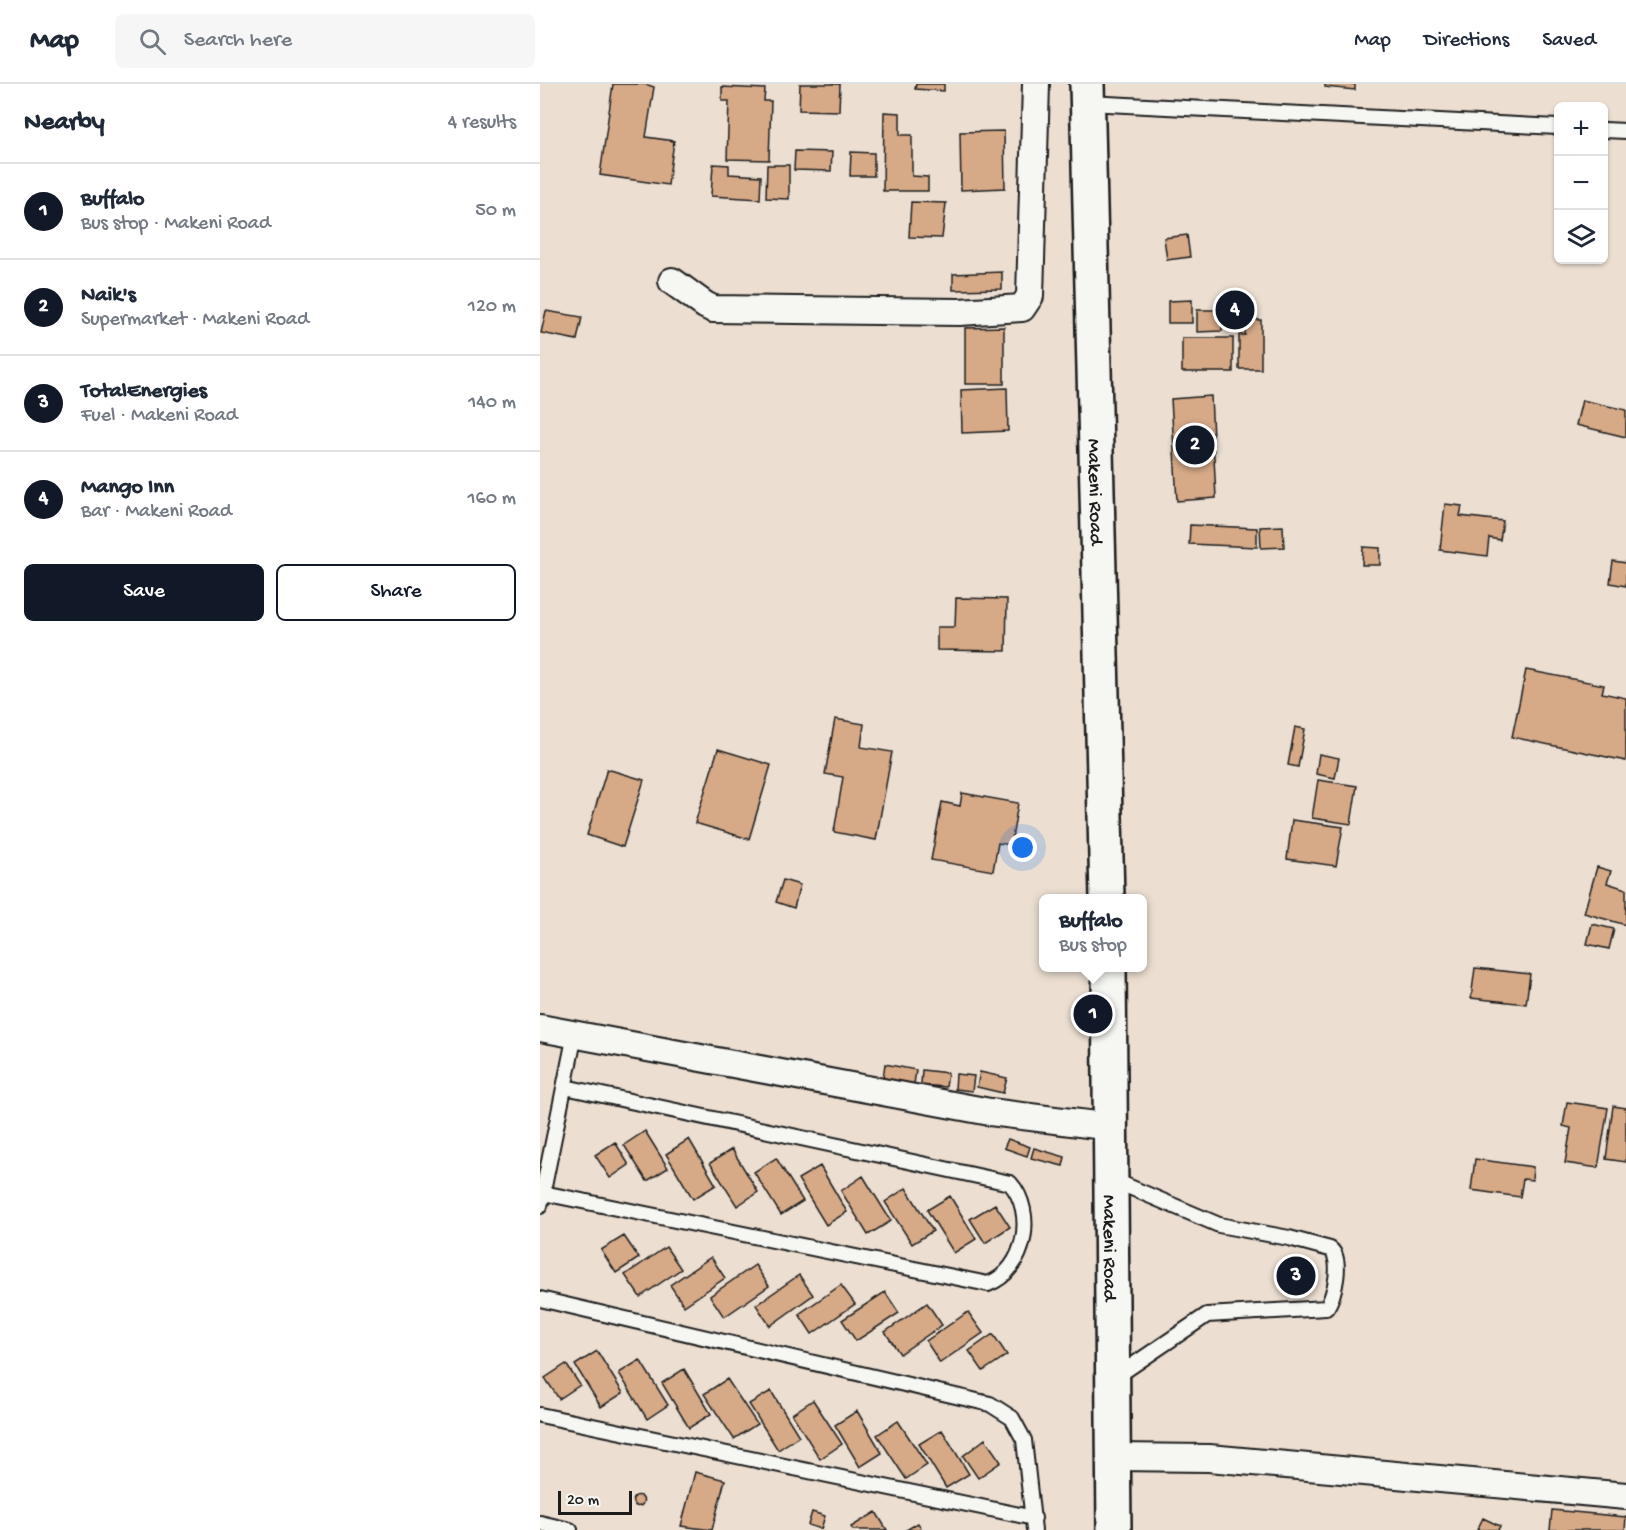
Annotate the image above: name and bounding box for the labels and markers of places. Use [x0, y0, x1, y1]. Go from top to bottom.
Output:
pin: 4 [1216, 288, 1254, 332]
pin: 2 [1176, 422, 1214, 468]
pin: 1 [1074, 992, 1112, 1036]
pin: 3 [1276, 1254, 1316, 1298]

